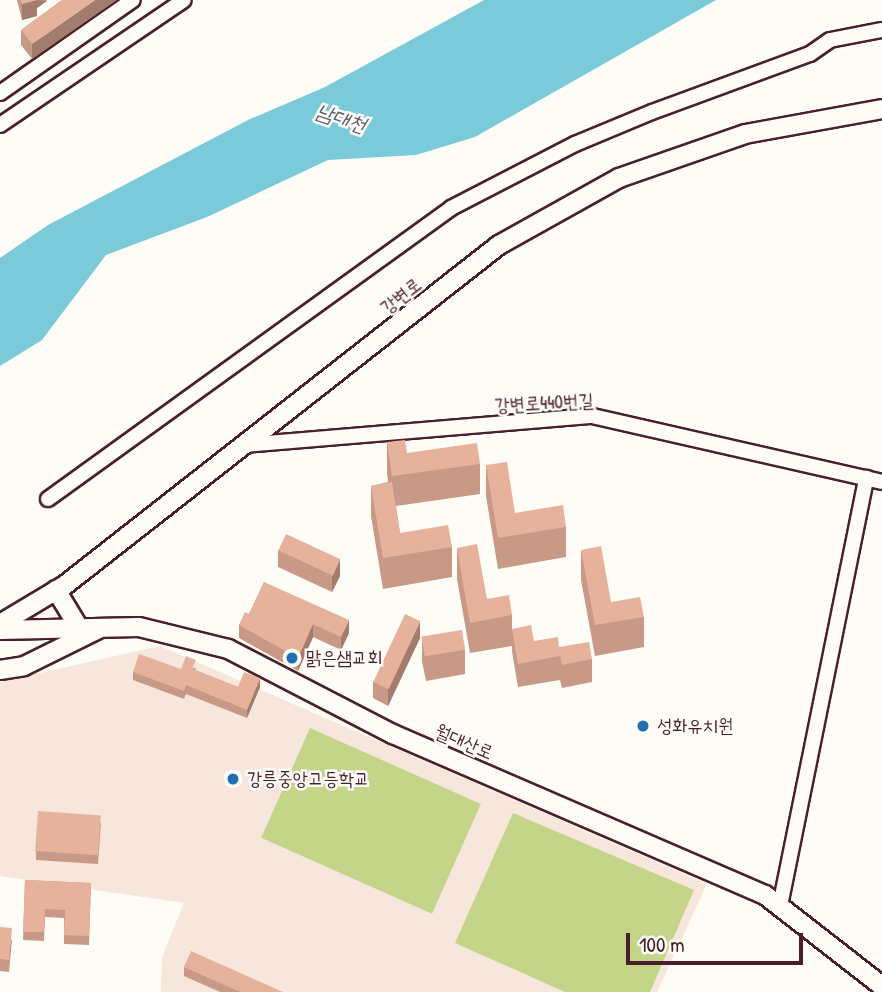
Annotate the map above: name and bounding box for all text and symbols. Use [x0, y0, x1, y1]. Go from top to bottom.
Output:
water label: 남대천 [313, 98, 369, 138]
street label: 강변로 [376, 273, 426, 319]
street label: 강변로440번길 [494, 389, 594, 417]
place label: 맑은샘교회 [306, 647, 382, 669]
marker: 맑은샘교회 [284, 650, 300, 666]
place label: 성화유치원 [657, 715, 733, 737]
marker: 성화유치원 [635, 718, 651, 734]
street label: 월대산로 [431, 720, 497, 764]
place label: 강릉중앙고등학교 [247, 768, 369, 790]
marker: 강릉중앙고등학교 [225, 771, 241, 787]
scale bar [630, 918, 807, 962]
text: 100 m [639, 930, 685, 959]

